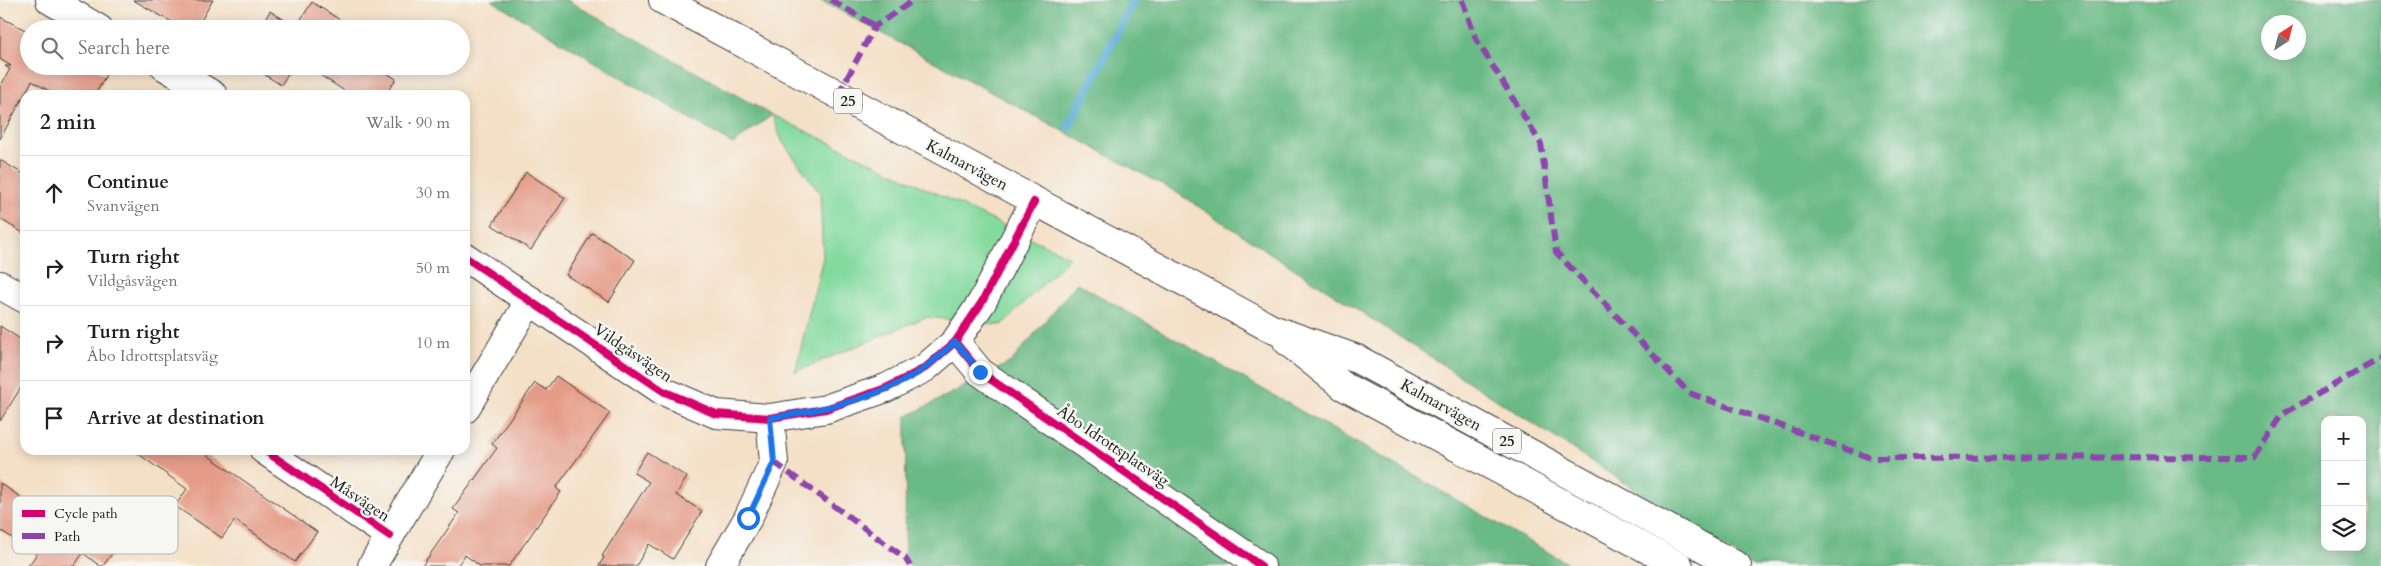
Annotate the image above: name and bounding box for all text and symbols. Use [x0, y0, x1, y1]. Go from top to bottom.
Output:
north arrow [2261, 15, 2306, 60]
search box [20, 20, 470, 75]
icon: search [38, 34, 66, 62]
text: Search here [78, 35, 170, 61]
road number: 25 [834, 88, 862, 114]
text: 2 min [40, 108, 96, 137]
text: Walk · 90 m [366, 112, 450, 134]
street label: Kalmarvägen [922, 134, 1012, 196]
text: Continue [87, 169, 169, 195]
icon: ahead [40, 179, 68, 207]
text: 30 m [416, 182, 450, 204]
text: Svanvägen [87, 195, 160, 217]
text: Turn right [87, 244, 179, 270]
icon: right [40, 254, 68, 282]
text: 50 m [416, 257, 450, 279]
text: Vildgåsvägen [87, 270, 178, 292]
text: Turn right [87, 319, 179, 345]
street label: Vildgåsvägen [589, 319, 677, 387]
icon: right [40, 329, 68, 357]
text: 10 m [416, 332, 450, 354]
text: Åbo Idrottsplatsväg [87, 345, 218, 367]
route end [969, 361, 992, 384]
street label: Kalmarvägen [1396, 374, 1486, 436]
street label: Åbo Idrottsplatsväg [1053, 400, 1173, 492]
icon: arrive [40, 404, 68, 432]
text: Arrive at destination [87, 405, 264, 431]
map controls [2321, 416, 2366, 551]
button: + [2321, 416, 2366, 461]
road number: 25 [1493, 428, 1521, 454]
button: − [2321, 461, 2366, 506]
street label: Måsvägen [326, 471, 394, 527]
legend [12, 496, 178, 554]
text: Cycle path [54, 504, 118, 523]
button: layers [2321, 506, 2366, 551]
route start [737, 507, 760, 530]
text: Path [54, 527, 81, 546]

